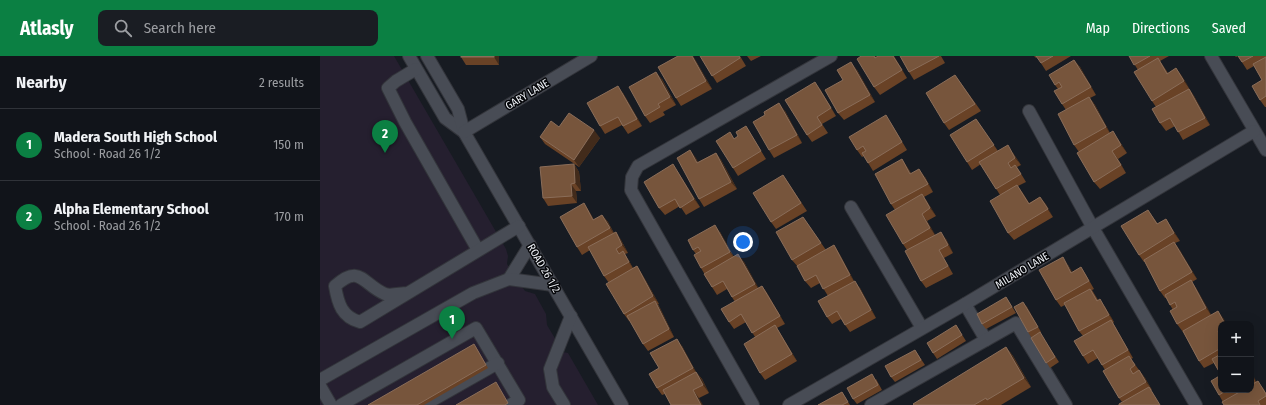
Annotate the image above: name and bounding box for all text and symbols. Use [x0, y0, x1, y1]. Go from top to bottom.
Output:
search box [98, 10, 378, 46]
text: Atlasly [20, 17, 74, 40]
icon: search [112, 17, 134, 39]
text: Search here [144, 19, 216, 37]
text: Map [1086, 20, 1110, 37]
text: Directions [1132, 20, 1190, 37]
text: Saved [1212, 20, 1246, 37]
text: Nearby [16, 72, 67, 93]
text: 2 results [259, 75, 304, 90]
street label: GARY LANE [503, 76, 551, 112]
pin: 2 [372, 120, 398, 153]
text: Madera South High School [54, 128, 217, 146]
text: 1 [26, 137, 32, 152]
text: 150 m [273, 137, 304, 152]
text: School · Road 26 1/2 [54, 146, 160, 161]
text: Alpha Elementary School [54, 200, 209, 218]
text: 2 [26, 209, 32, 224]
text: 170 m [274, 209, 304, 224]
text: School · Road 26 1/2 [54, 218, 160, 233]
your location [733, 232, 753, 252]
street label: ROAD 26 1/2 [524, 242, 563, 295]
street label: MILANO LANE [993, 249, 1051, 291]
pin: 1 [439, 306, 465, 339]
map controls [1218, 321, 1254, 393]
button: + [1218, 321, 1254, 357]
button: − [1218, 357, 1254, 393]

